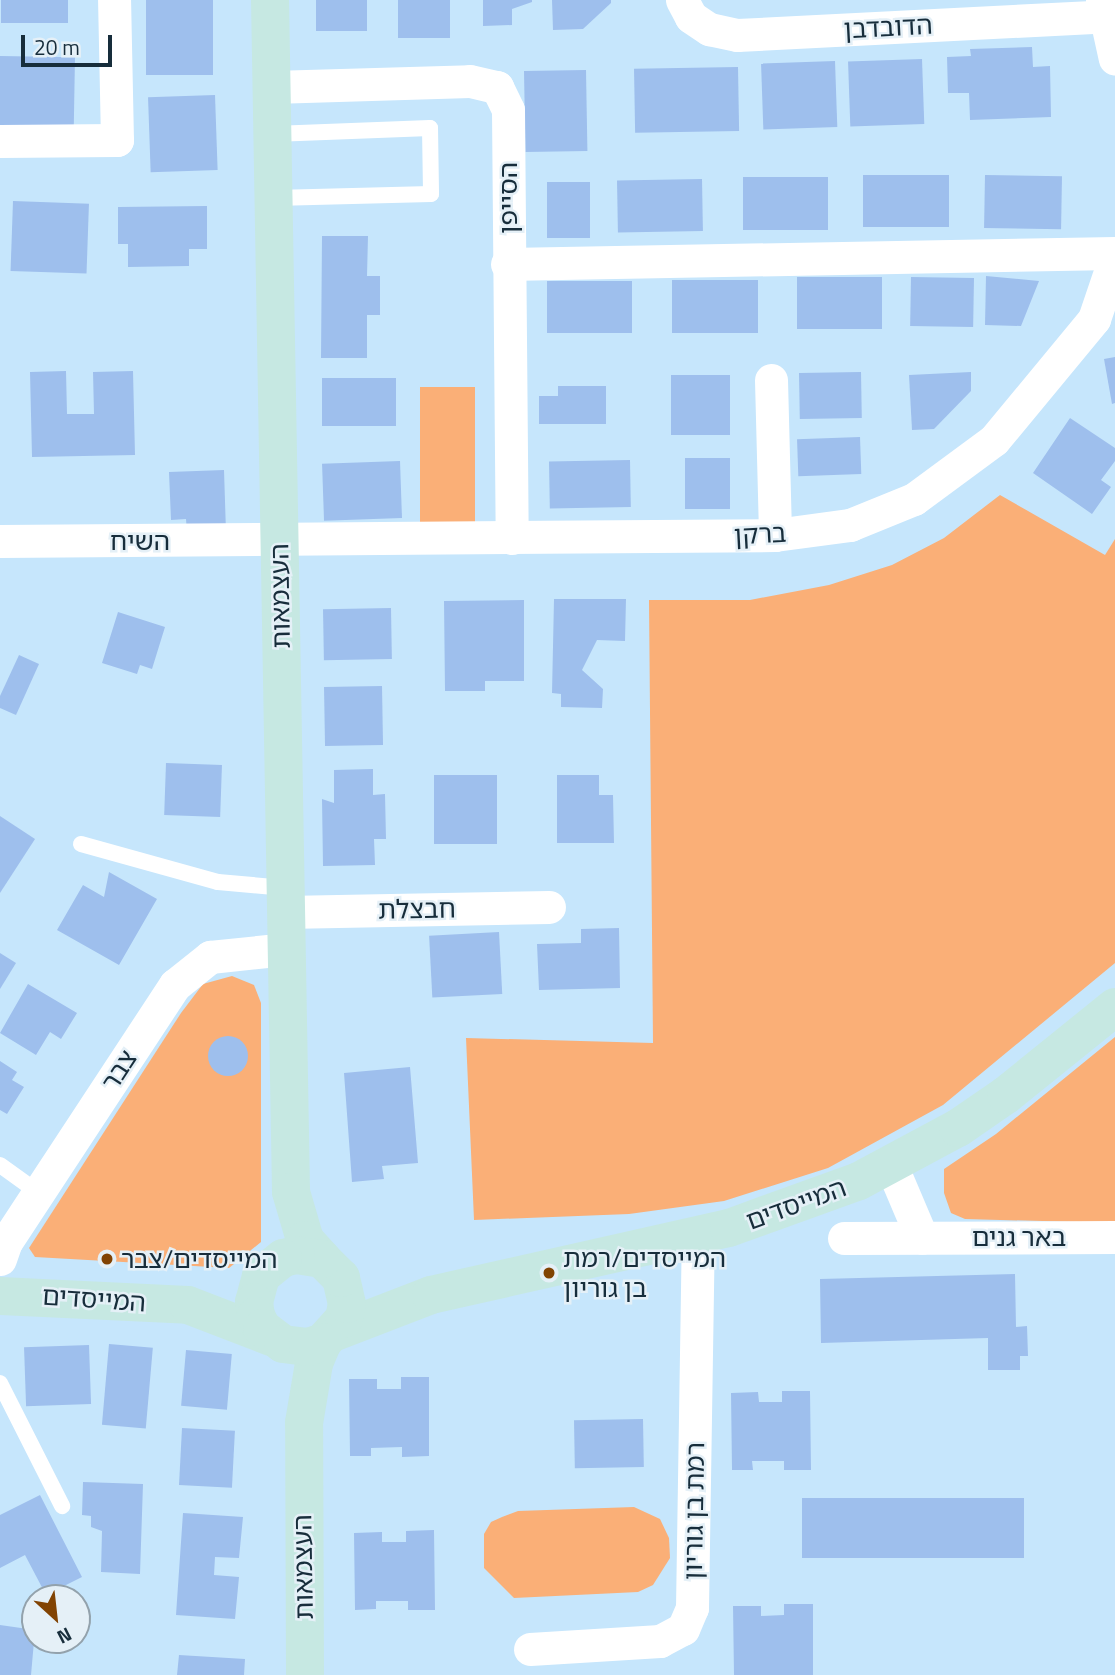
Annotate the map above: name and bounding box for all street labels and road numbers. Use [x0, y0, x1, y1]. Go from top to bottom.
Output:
street label: הדובדבן [843, 9, 933, 45]
street label: הסייפן [492, 162, 524, 234]
street label: ברקן [733, 517, 787, 551]
street label: השיח [110, 525, 170, 557]
street label: העצמאות [263, 543, 297, 649]
street label: חבצלת [378, 893, 456, 925]
street label: צבר [95, 1044, 143, 1096]
street label: המייסדים [742, 1172, 850, 1236]
street label: באר גנים [972, 1221, 1066, 1253]
street label: המייסדים [41, 1280, 147, 1318]
street label: רמת בן גוריון [677, 1442, 711, 1580]
street label: העצמאות [286, 1514, 320, 1620]

